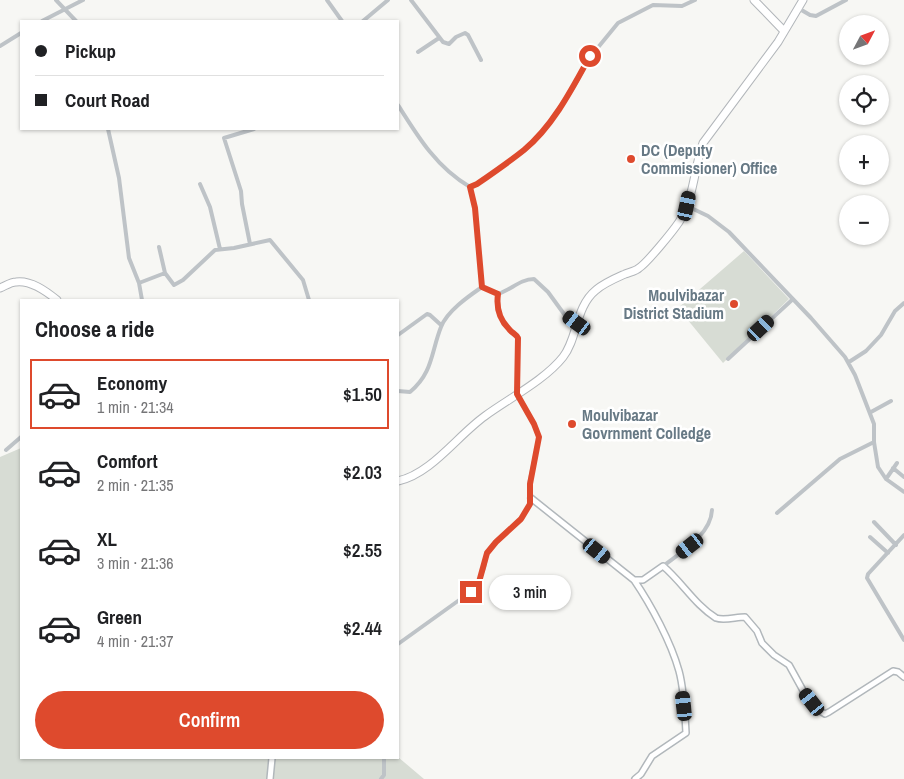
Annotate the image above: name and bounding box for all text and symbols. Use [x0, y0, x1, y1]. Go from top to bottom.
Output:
north arrow [839, 15, 889, 65]
map controls [839, 15, 889, 245]
text: Pickup [65, 38, 116, 64]
route start [579, 45, 601, 67]
button: locate [839, 75, 889, 125]
text: Court Road [65, 87, 150, 113]
button: + [839, 135, 889, 185]
place label: DC (Deputy Commissioner) Office [641, 139, 777, 179]
marker: DC (Deputy Commissioner) Office [625, 153, 637, 165]
car [676, 190, 697, 222]
button: − [839, 195, 889, 245]
place label: Moulvibazar District Stadium [623, 284, 725, 324]
marker: Moulvibazar District Stadium [728, 298, 740, 310]
car [560, 308, 593, 338]
car [744, 312, 777, 344]
text: Choose a ride [35, 314, 154, 344]
text: Economy [97, 370, 167, 396]
icon: car [37, 372, 82, 417]
text: $1.50 [343, 381, 382, 407]
text: 1 min · 21:34 [97, 396, 174, 418]
place label: Moulvibazar Govrnment Colledge [582, 404, 711, 444]
marker: Moulvibazar Govrnment Colledge [566, 418, 578, 430]
text: Comfort [97, 448, 158, 474]
icon: car [37, 450, 82, 495]
text: $2.03 [343, 459, 382, 485]
text: 2 min · 21:35 [97, 474, 174, 496]
text: XL [97, 526, 117, 552]
icon: car [37, 528, 82, 573]
car [673, 531, 706, 561]
car [580, 536, 613, 566]
text: $2.55 [343, 537, 382, 563]
text: 3 min · 21:36 [97, 552, 174, 574]
callout: 3 min [488, 574, 571, 610]
route end [460, 581, 482, 603]
text: 3 min [513, 581, 547, 603]
text: Green [97, 604, 142, 630]
icon: car [37, 606, 82, 651]
text: $2.44 [343, 615, 382, 641]
text: 4 min · 21:37 [97, 630, 174, 652]
car [796, 686, 827, 718]
car [674, 690, 693, 722]
button: Confirm [35, 691, 384, 749]

